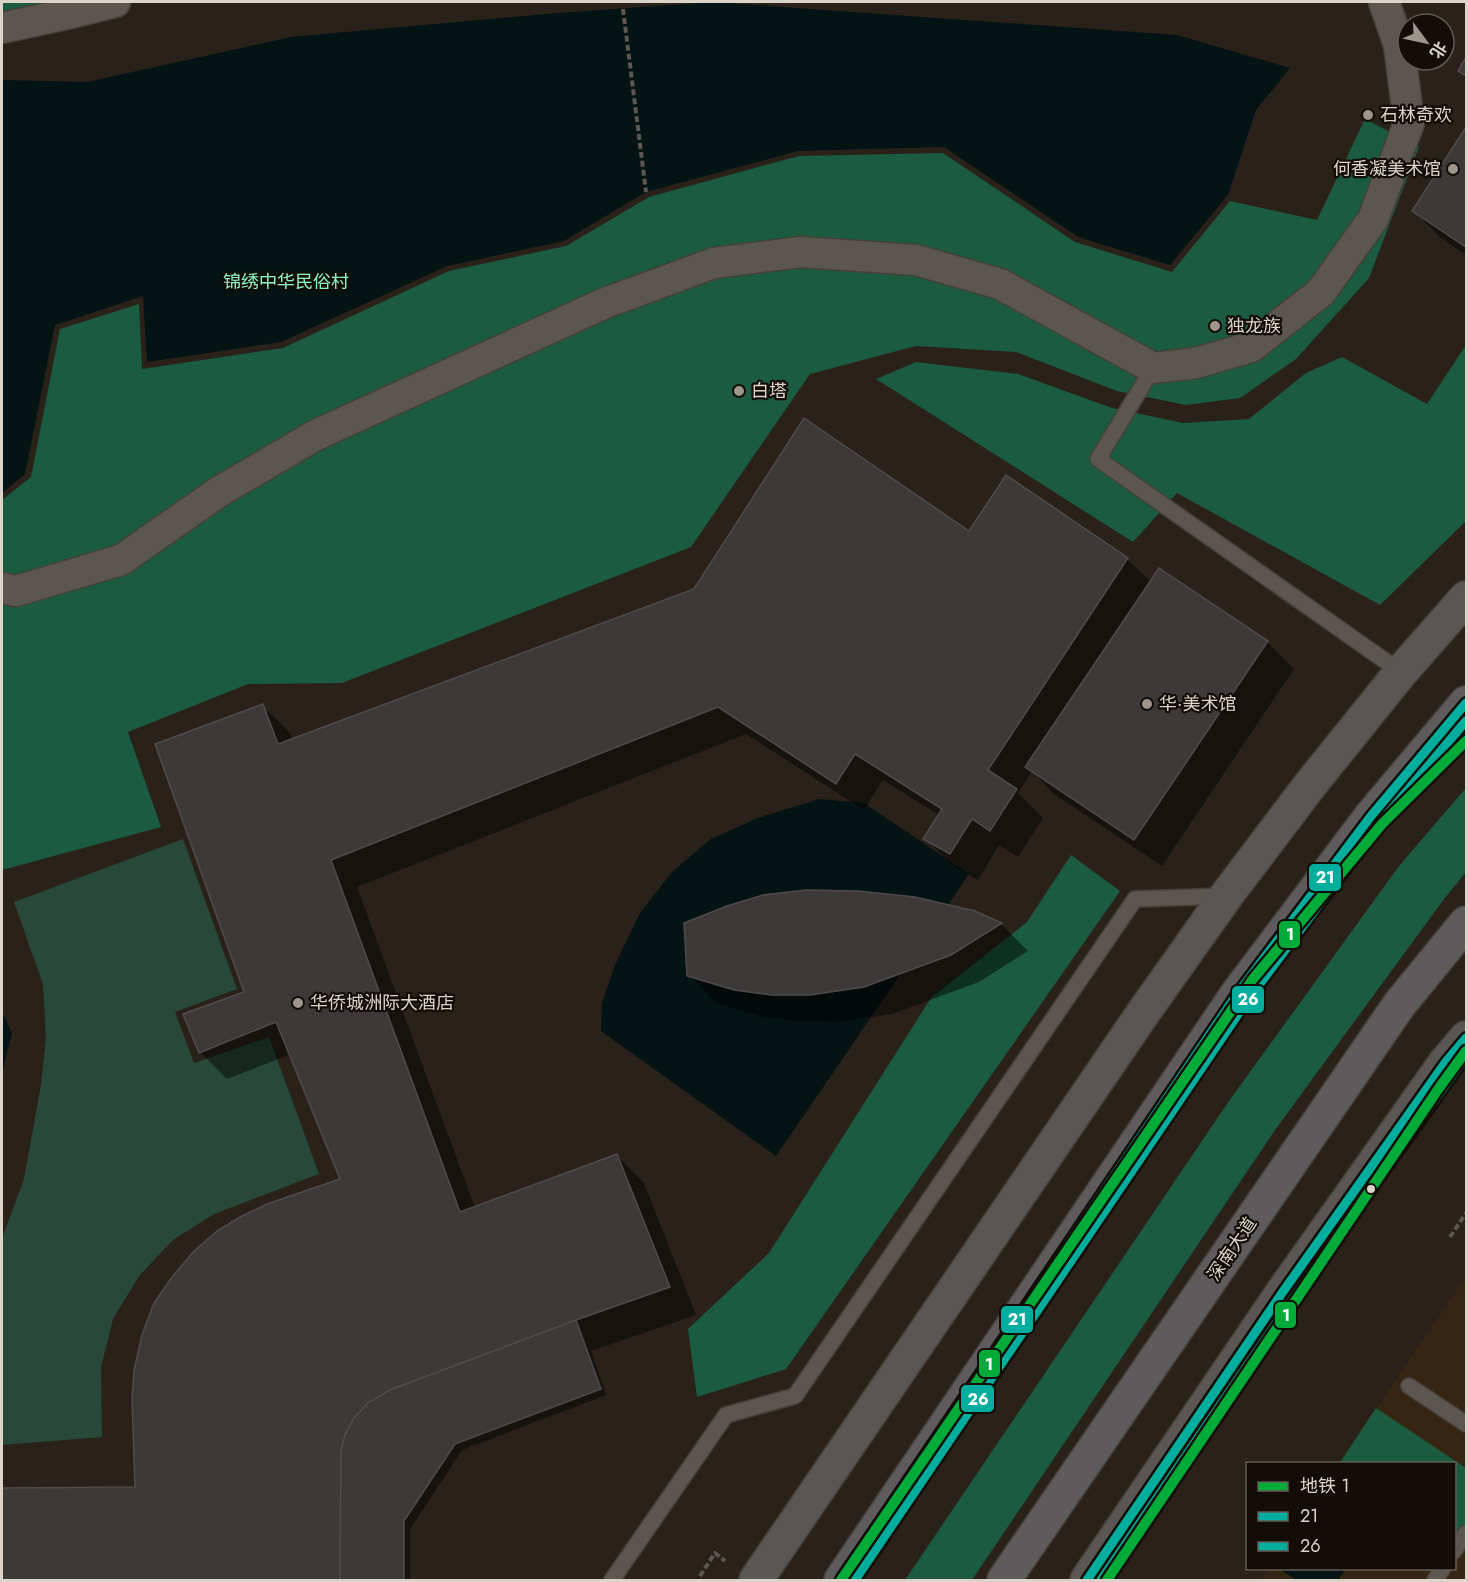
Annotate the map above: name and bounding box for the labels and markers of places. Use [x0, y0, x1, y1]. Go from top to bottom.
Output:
place label: 石林奇欢 [1380, 102, 1452, 128]
marker: 石林奇欢 [1361, 108, 1375, 122]
place label: 何香凝美术馆 [1333, 156, 1441, 182]
marker: 何香凝美术馆 [1446, 162, 1460, 176]
place label: 独龙族 [1227, 313, 1281, 339]
marker: 独龙族 [1208, 319, 1222, 333]
place label: 白塔 [751, 378, 787, 404]
marker: 白塔 [732, 384, 746, 398]
place label: 华·美术馆 [1159, 691, 1236, 717]
marker: 华·美术馆 [1140, 697, 1154, 711]
place label: 华侨城洲际大酒店 [310, 990, 454, 1016]
marker: 华侨城洲际大酒店 [291, 996, 305, 1010]
unlabelled marker [1365, 1183, 1377, 1195]

